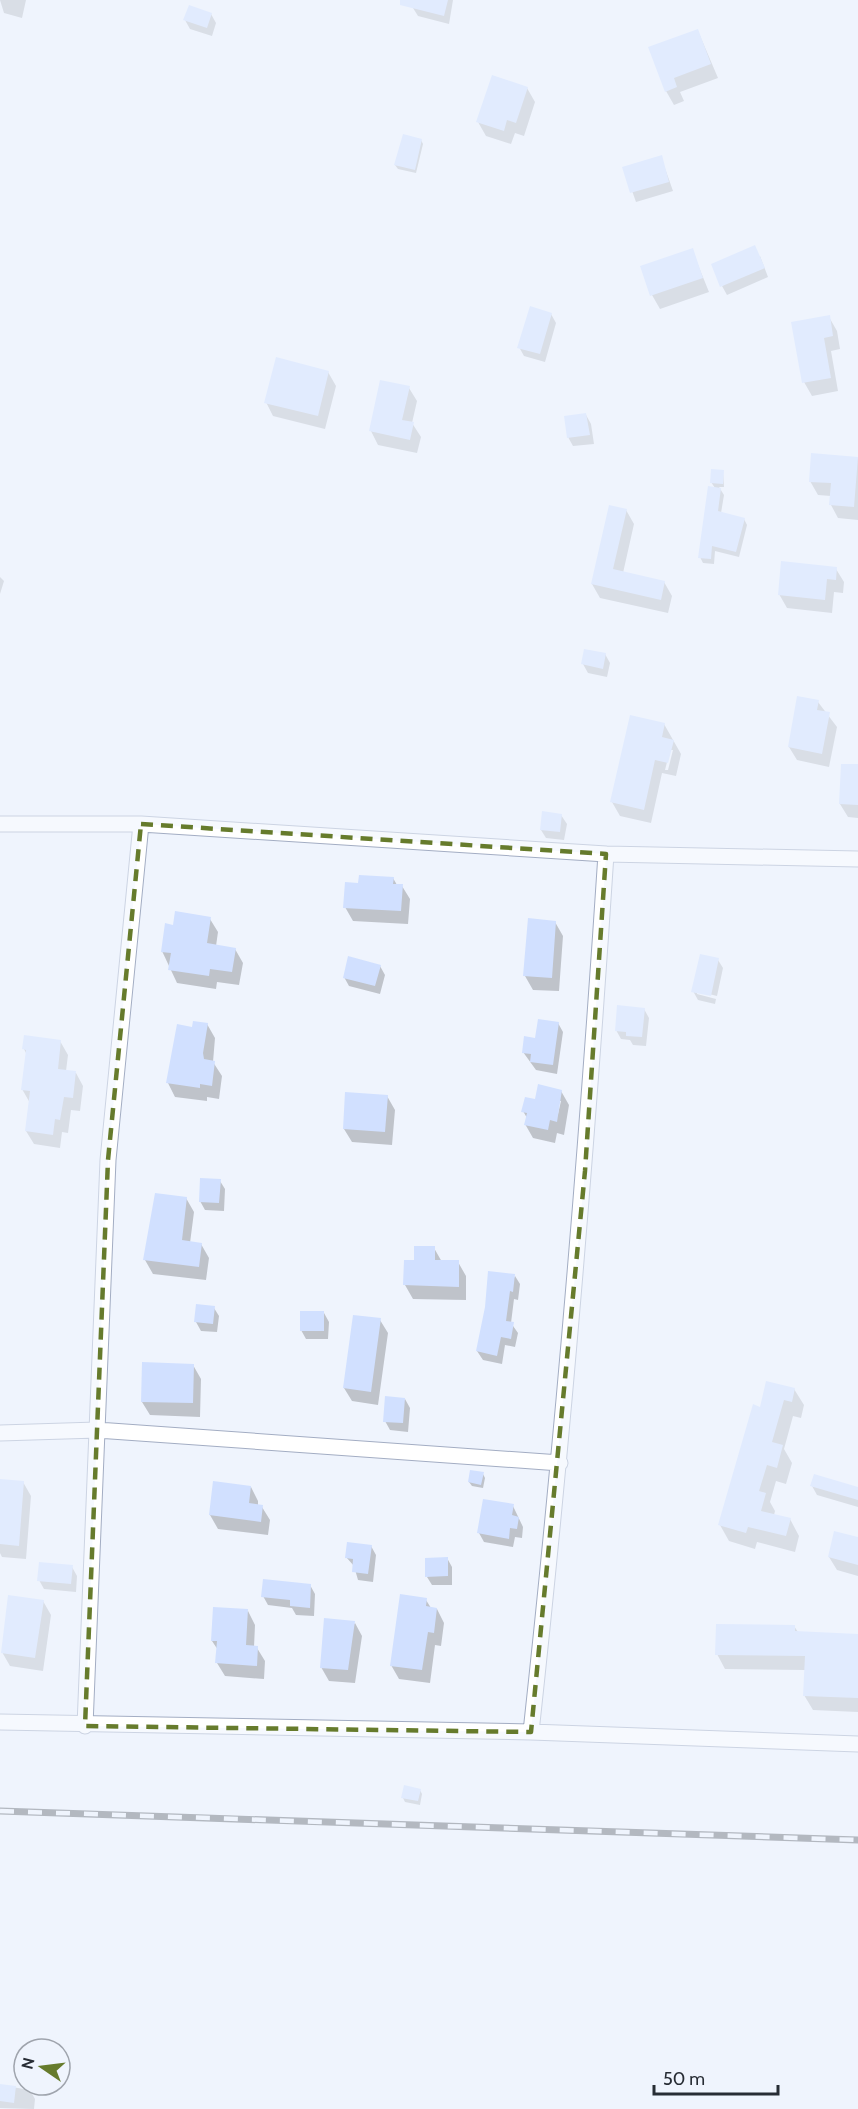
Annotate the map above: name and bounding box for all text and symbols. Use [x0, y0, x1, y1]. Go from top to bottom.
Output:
north arrow [12, 2037, 72, 2097]
text: N [17, 2056, 39, 2071]
scale bar [654, 2058, 778, 2096]
text: 50 m [663, 2068, 705, 2090]

